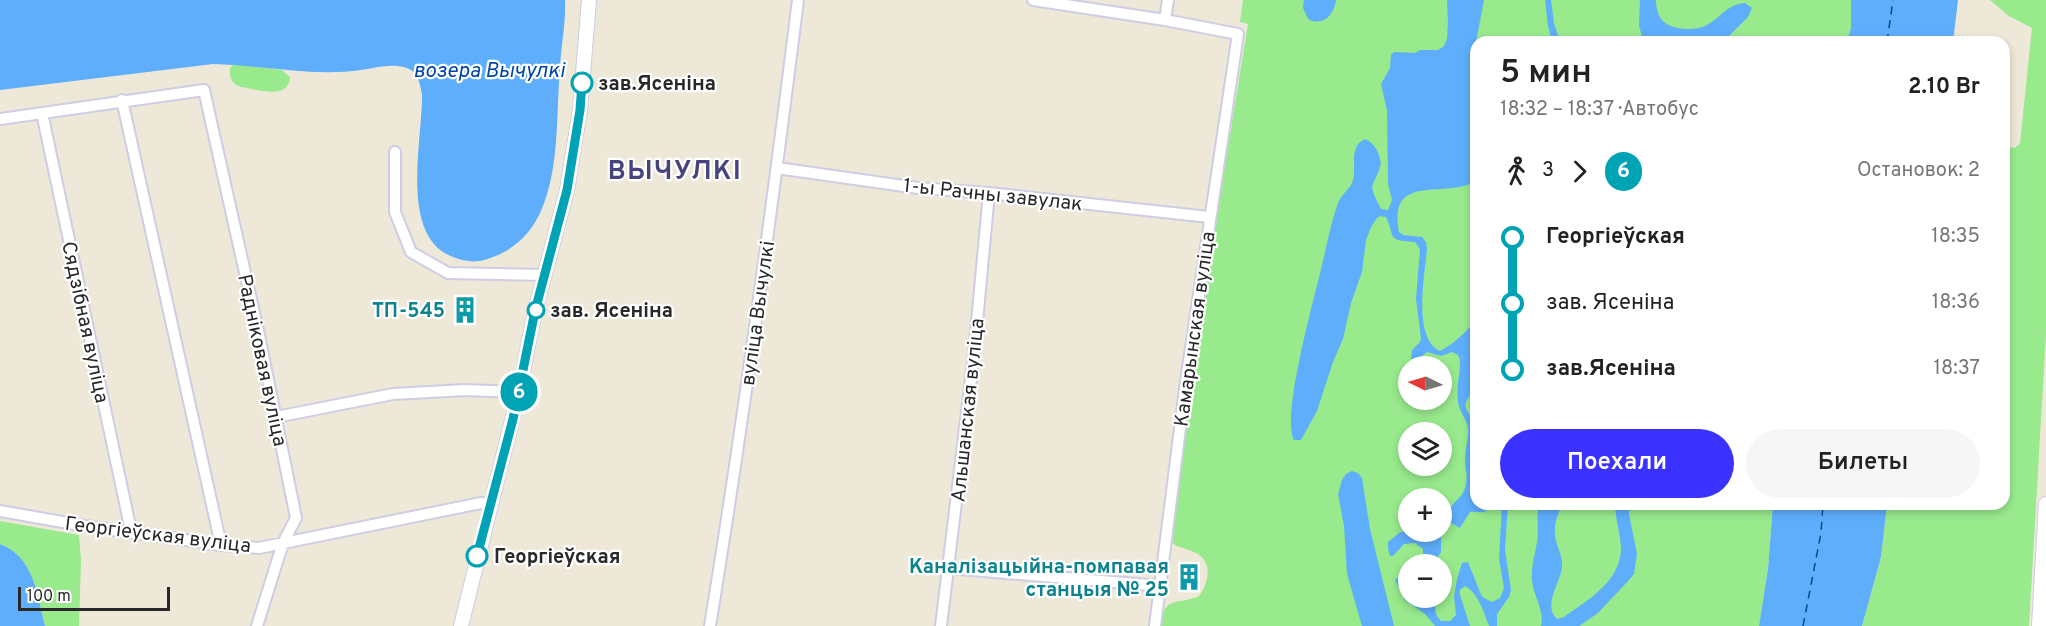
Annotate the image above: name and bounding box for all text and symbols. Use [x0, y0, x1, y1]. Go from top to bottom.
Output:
text: 5 мин [1500, 53, 1592, 95]
water label: возера Вычулкі [413, 58, 566, 85]
marker: зав.Ясеніна [571, 72, 593, 94]
place label: зав.Ясеніна [598, 72, 716, 98]
text: 2.10 Br [1908, 74, 1980, 101]
text: 18:32 – 18:37 · Автобус [1500, 97, 1699, 123]
icon: walk [1500, 155, 1533, 188]
icon: forward [1563, 155, 1596, 188]
district label: ВЫЧУЛКІ [608, 156, 742, 189]
text: 3 [1542, 158, 1554, 184]
text: 6 [1617, 158, 1630, 185]
text: Остановок: 2 [1857, 158, 1980, 184]
street label: 1-ы Рачны завулак [902, 174, 1084, 218]
text: Георгіеўская [1546, 224, 1685, 251]
text: 18:35 [1931, 224, 1980, 250]
street label: Камарынская вуліца [1169, 230, 1223, 429]
street label: Сядзібная вуліца [54, 239, 114, 406]
street label: вуліца Вычулкі [736, 239, 782, 387]
street label: Радніковая вуліца [230, 272, 292, 449]
text: зав. Ясеніна [1546, 290, 1674, 317]
text: 18:36 [1932, 290, 1980, 316]
building icon: ТП-545 [450, 295, 480, 325]
place label: ТП-545 [372, 299, 445, 325]
place label: зав. Ясеніна [550, 299, 673, 325]
marker: зав. Ясеніна [527, 301, 545, 319]
street label: Альшанская вуліца [946, 317, 992, 504]
north arrow [1398, 356, 1452, 410]
map controls [1398, 356, 1452, 608]
text: зав.Ясеніна [1546, 356, 1676, 383]
text: 18:37 [1934, 356, 1980, 382]
line badge: 6 [500, 372, 538, 412]
text: 6 [513, 379, 525, 406]
button: layers [1398, 422, 1452, 476]
button: Поехали [1500, 429, 1734, 498]
button: Билеты [1746, 429, 1980, 498]
button: + [1398, 488, 1452, 542]
street label: Георгіеўская вуліца [63, 512, 252, 560]
marker: Георгіеўская [466, 545, 488, 567]
place label: Георгіеўская [494, 545, 620, 571]
button: − [1398, 554, 1452, 608]
place label: Каналізацыйна-помпавая станцыя № 25 [909, 555, 1169, 604]
building icon: Каналізацыйна-помпавая станцыя № 25 [1174, 562, 1204, 592]
scale bar [18, 584, 170, 612]
text: 100 m [27, 587, 71, 607]

